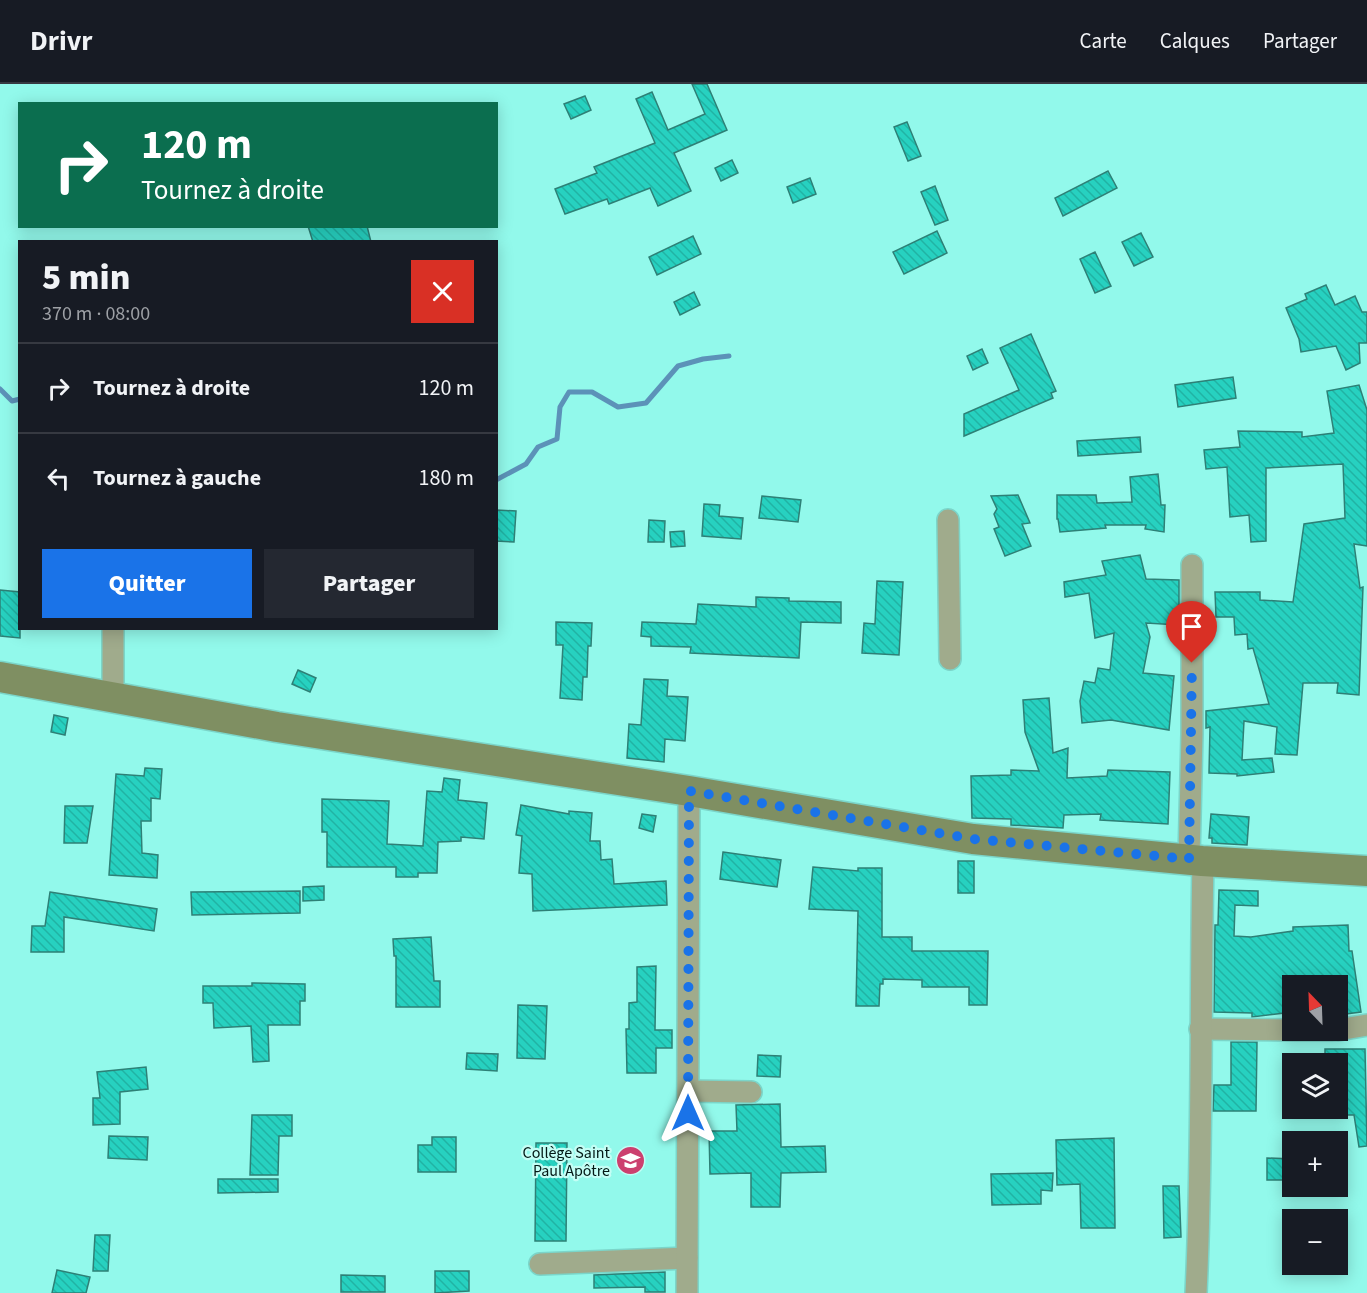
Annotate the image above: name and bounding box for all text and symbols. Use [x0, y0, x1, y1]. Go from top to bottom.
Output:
text: Drivr [30, 21, 92, 61]
text: Carte [1080, 26, 1127, 56]
text: Calques [1160, 26, 1230, 56]
text: Partager [1263, 26, 1337, 56]
text: 120 m [141, 115, 252, 175]
icon: right [42, 126, 120, 204]
text: Tournez à droite [141, 171, 324, 210]
text: 5 min [42, 252, 130, 303]
button: close [411, 260, 474, 323]
text: 370 m · 08:00 [42, 300, 150, 328]
icon: right [42, 372, 75, 405]
text: Tournez à droite [93, 372, 250, 404]
text: 120 m [419, 372, 474, 404]
icon: left [42, 462, 75, 495]
text: Tournez à gauche [93, 462, 261, 494]
text: 180 m [419, 462, 474, 494]
button: Quitter [42, 549, 252, 618]
button: Partager [264, 549, 474, 618]
pin [1166, 601, 1217, 663]
icon: arrive [1175, 610, 1208, 643]
north arrow [1282, 975, 1348, 1041]
map controls [1282, 975, 1348, 1275]
button: layers [1282, 1053, 1348, 1119]
position arrow [656, 1081, 720, 1145]
button: + [1282, 1131, 1348, 1197]
place label: Collège Saint Paul Apôtre [523, 1142, 611, 1182]
school or university icon: Collège Saint Paul Apôtre [615, 1145, 647, 1177]
button: − [1282, 1209, 1348, 1275]

